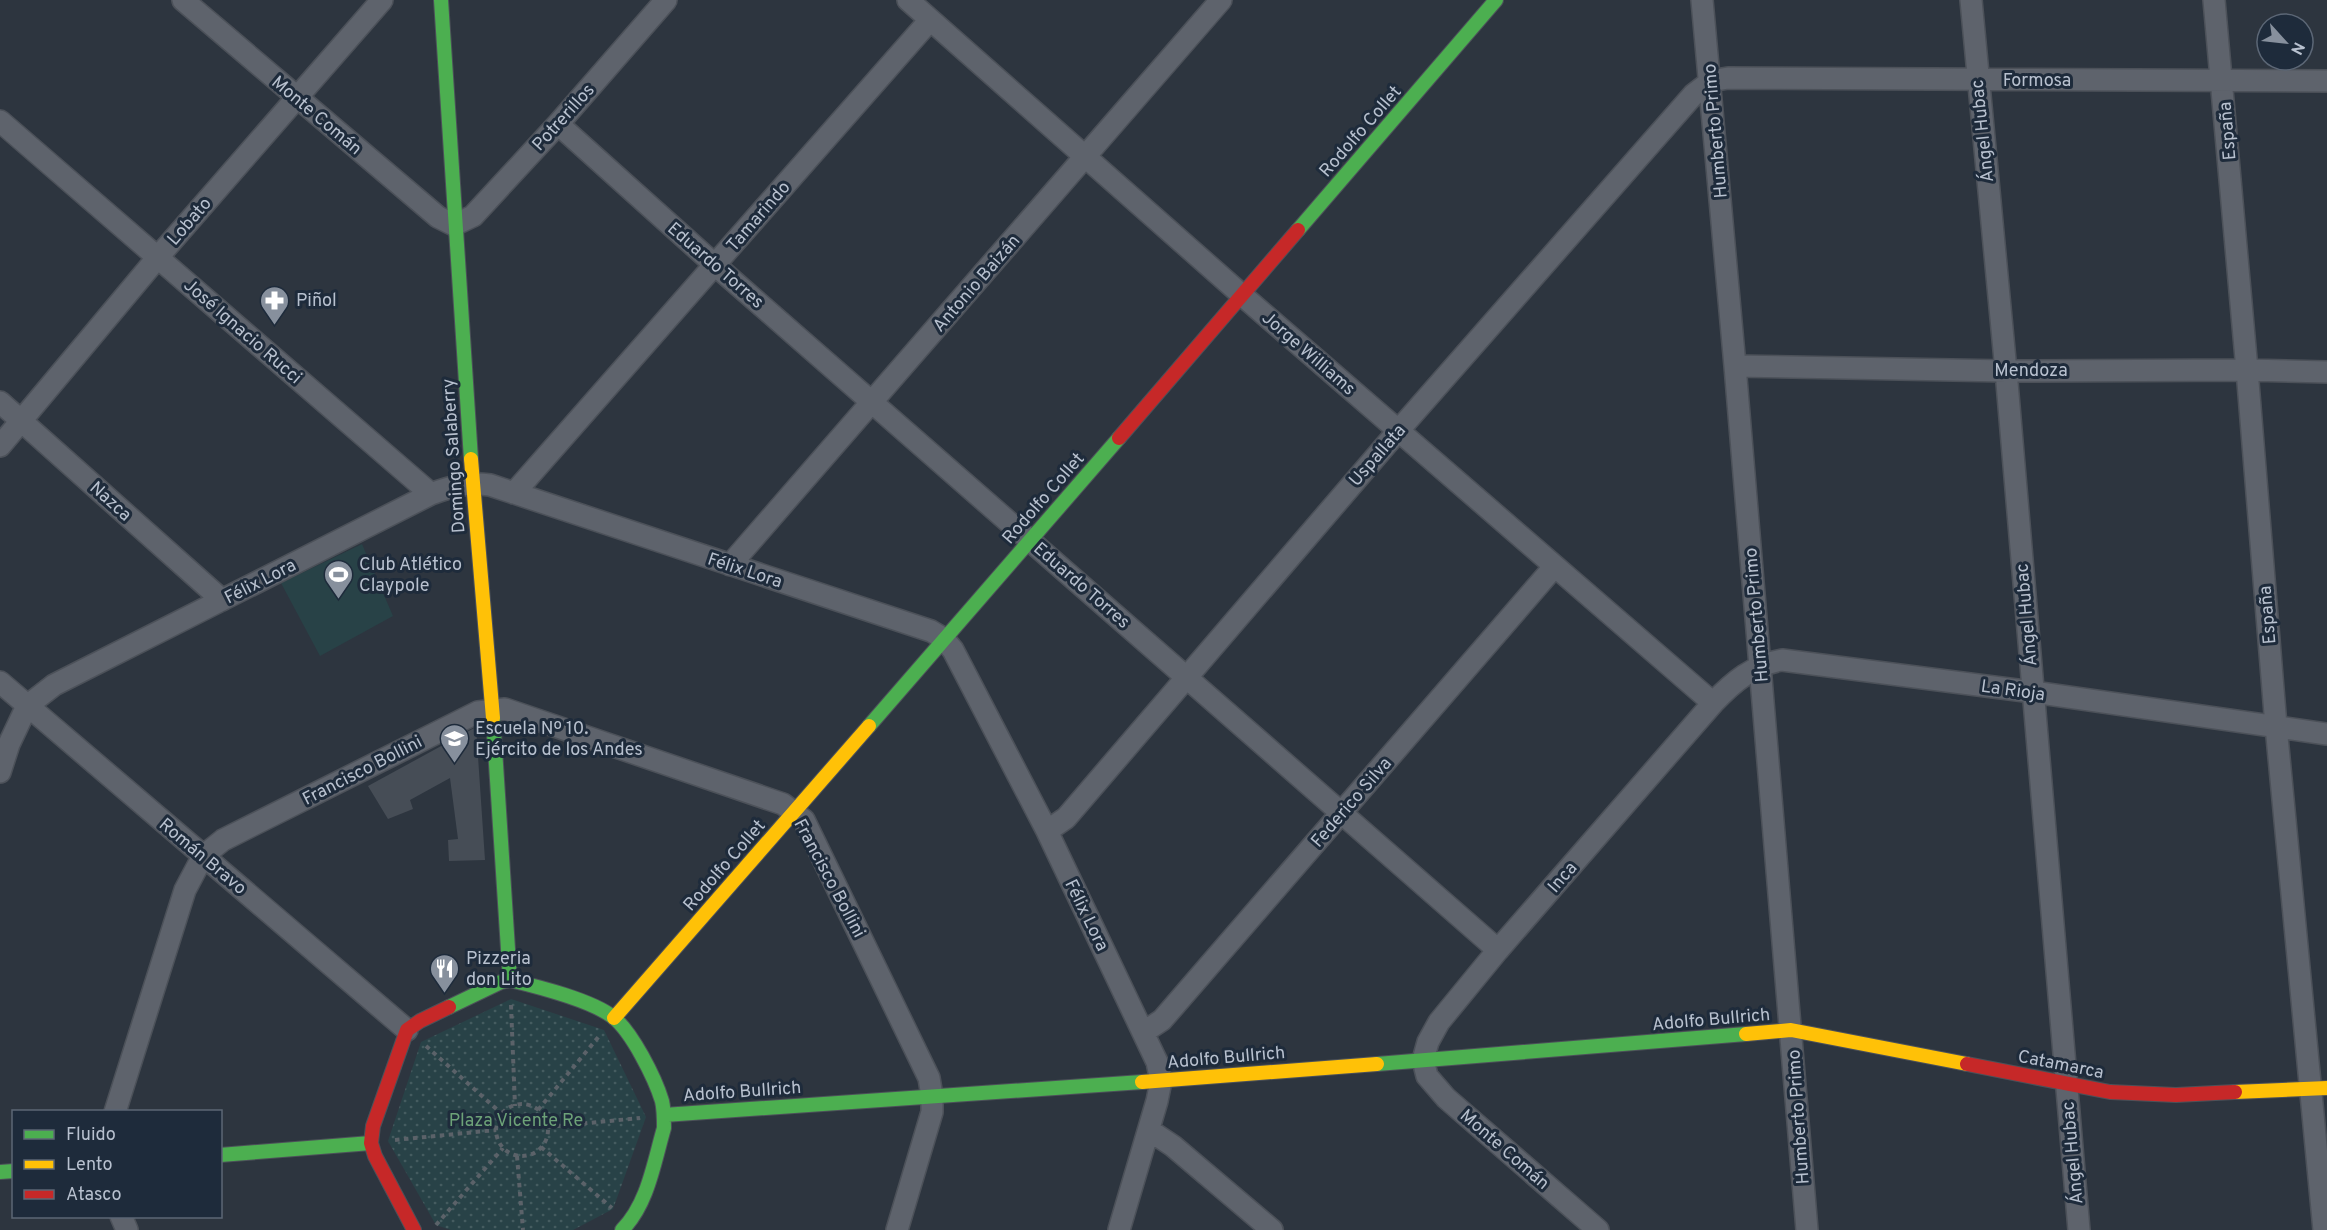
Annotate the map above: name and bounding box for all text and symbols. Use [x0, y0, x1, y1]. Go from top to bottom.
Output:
north arrow [2255, 12, 2315, 72]
text: N [2285, 38, 2308, 58]
street label: Humberto Primo [1699, 63, 1734, 199]
street label: Formosa [2003, 70, 2071, 93]
street label: Monte Comán [266, 72, 366, 161]
street label: Ángel Hubac [1965, 78, 2000, 184]
street label: Potrerillos [528, 79, 600, 157]
street label: Rodolfo Collet [1315, 81, 1407, 183]
street label: España [2214, 101, 2243, 161]
street label: Tamarindo [722, 177, 796, 257]
street label: Lobato [163, 193, 217, 251]
street label: Eduardo Torres [662, 218, 768, 314]
street label: Antonio Baizán [928, 230, 1026, 338]
street label: José Ignacio Rucci [178, 274, 306, 390]
pharmacy icon: Piñol [259, 284, 291, 326]
place label: Piñol [296, 290, 337, 313]
street label: Jorge Williams [1256, 307, 1360, 401]
street label: Mendoza [1994, 360, 2068, 383]
street label: Domingo Salaberry [438, 378, 471, 534]
street label: Uspallata [1345, 420, 1412, 492]
street label: Rodolfo Collet [998, 448, 1090, 550]
street label: Nazca [84, 477, 136, 527]
street label: Eduardo Torres [1028, 538, 1134, 634]
street label: Humberto Primo [1740, 547, 1775, 683]
street label: Félix Lora [704, 549, 785, 594]
place label: Club Atlético Claypole [359, 554, 462, 598]
street label: Félix Lora [221, 555, 300, 610]
sports icon: Club Atlético Claypole [322, 558, 354, 600]
street label: Ángel Hubac [2010, 562, 2043, 667]
street label: España [2254, 585, 2283, 645]
street label: La Rioja [1979, 676, 2046, 707]
place label: Escuela Nº 10. Ejército de los Andes [475, 718, 643, 762]
school or university icon: Escuela Nº 10. Ejército de los Andes [438, 722, 470, 764]
street label: Francisco Bollini [299, 731, 426, 811]
street label: Federico Silva [1307, 753, 1398, 853]
street label: Román Bravo [153, 814, 251, 901]
street label: Rodolfo Collet [679, 815, 771, 917]
street label: Francisco Bollini [788, 815, 870, 942]
street label: Inca [1543, 858, 1583, 898]
street label: Félix Lora [1058, 876, 1113, 955]
place label: Pizzeria don Lito [466, 948, 532, 992]
restaurant icon: Pizzeria don Lito [429, 952, 461, 994]
street label: Adolfo Bullrich [1651, 1004, 1771, 1037]
street label: Adolfo Bullrich [1166, 1042, 1286, 1075]
street label: Catamarca [2016, 1046, 2106, 1085]
street label: Humberto Primo [1783, 1049, 1816, 1185]
street label: Adolfo Bullrich [682, 1077, 802, 1108]
street label: Ángel Hubac [2056, 1100, 2089, 1205]
street label: Monte Comán [1454, 1105, 1554, 1195]
legend [12, 1110, 222, 1218]
park label: Plaza Vicente Re [449, 1110, 583, 1133]
text: Fluido [66, 1124, 116, 1147]
text: Lento [66, 1154, 112, 1177]
text: Atasco [66, 1184, 122, 1207]

